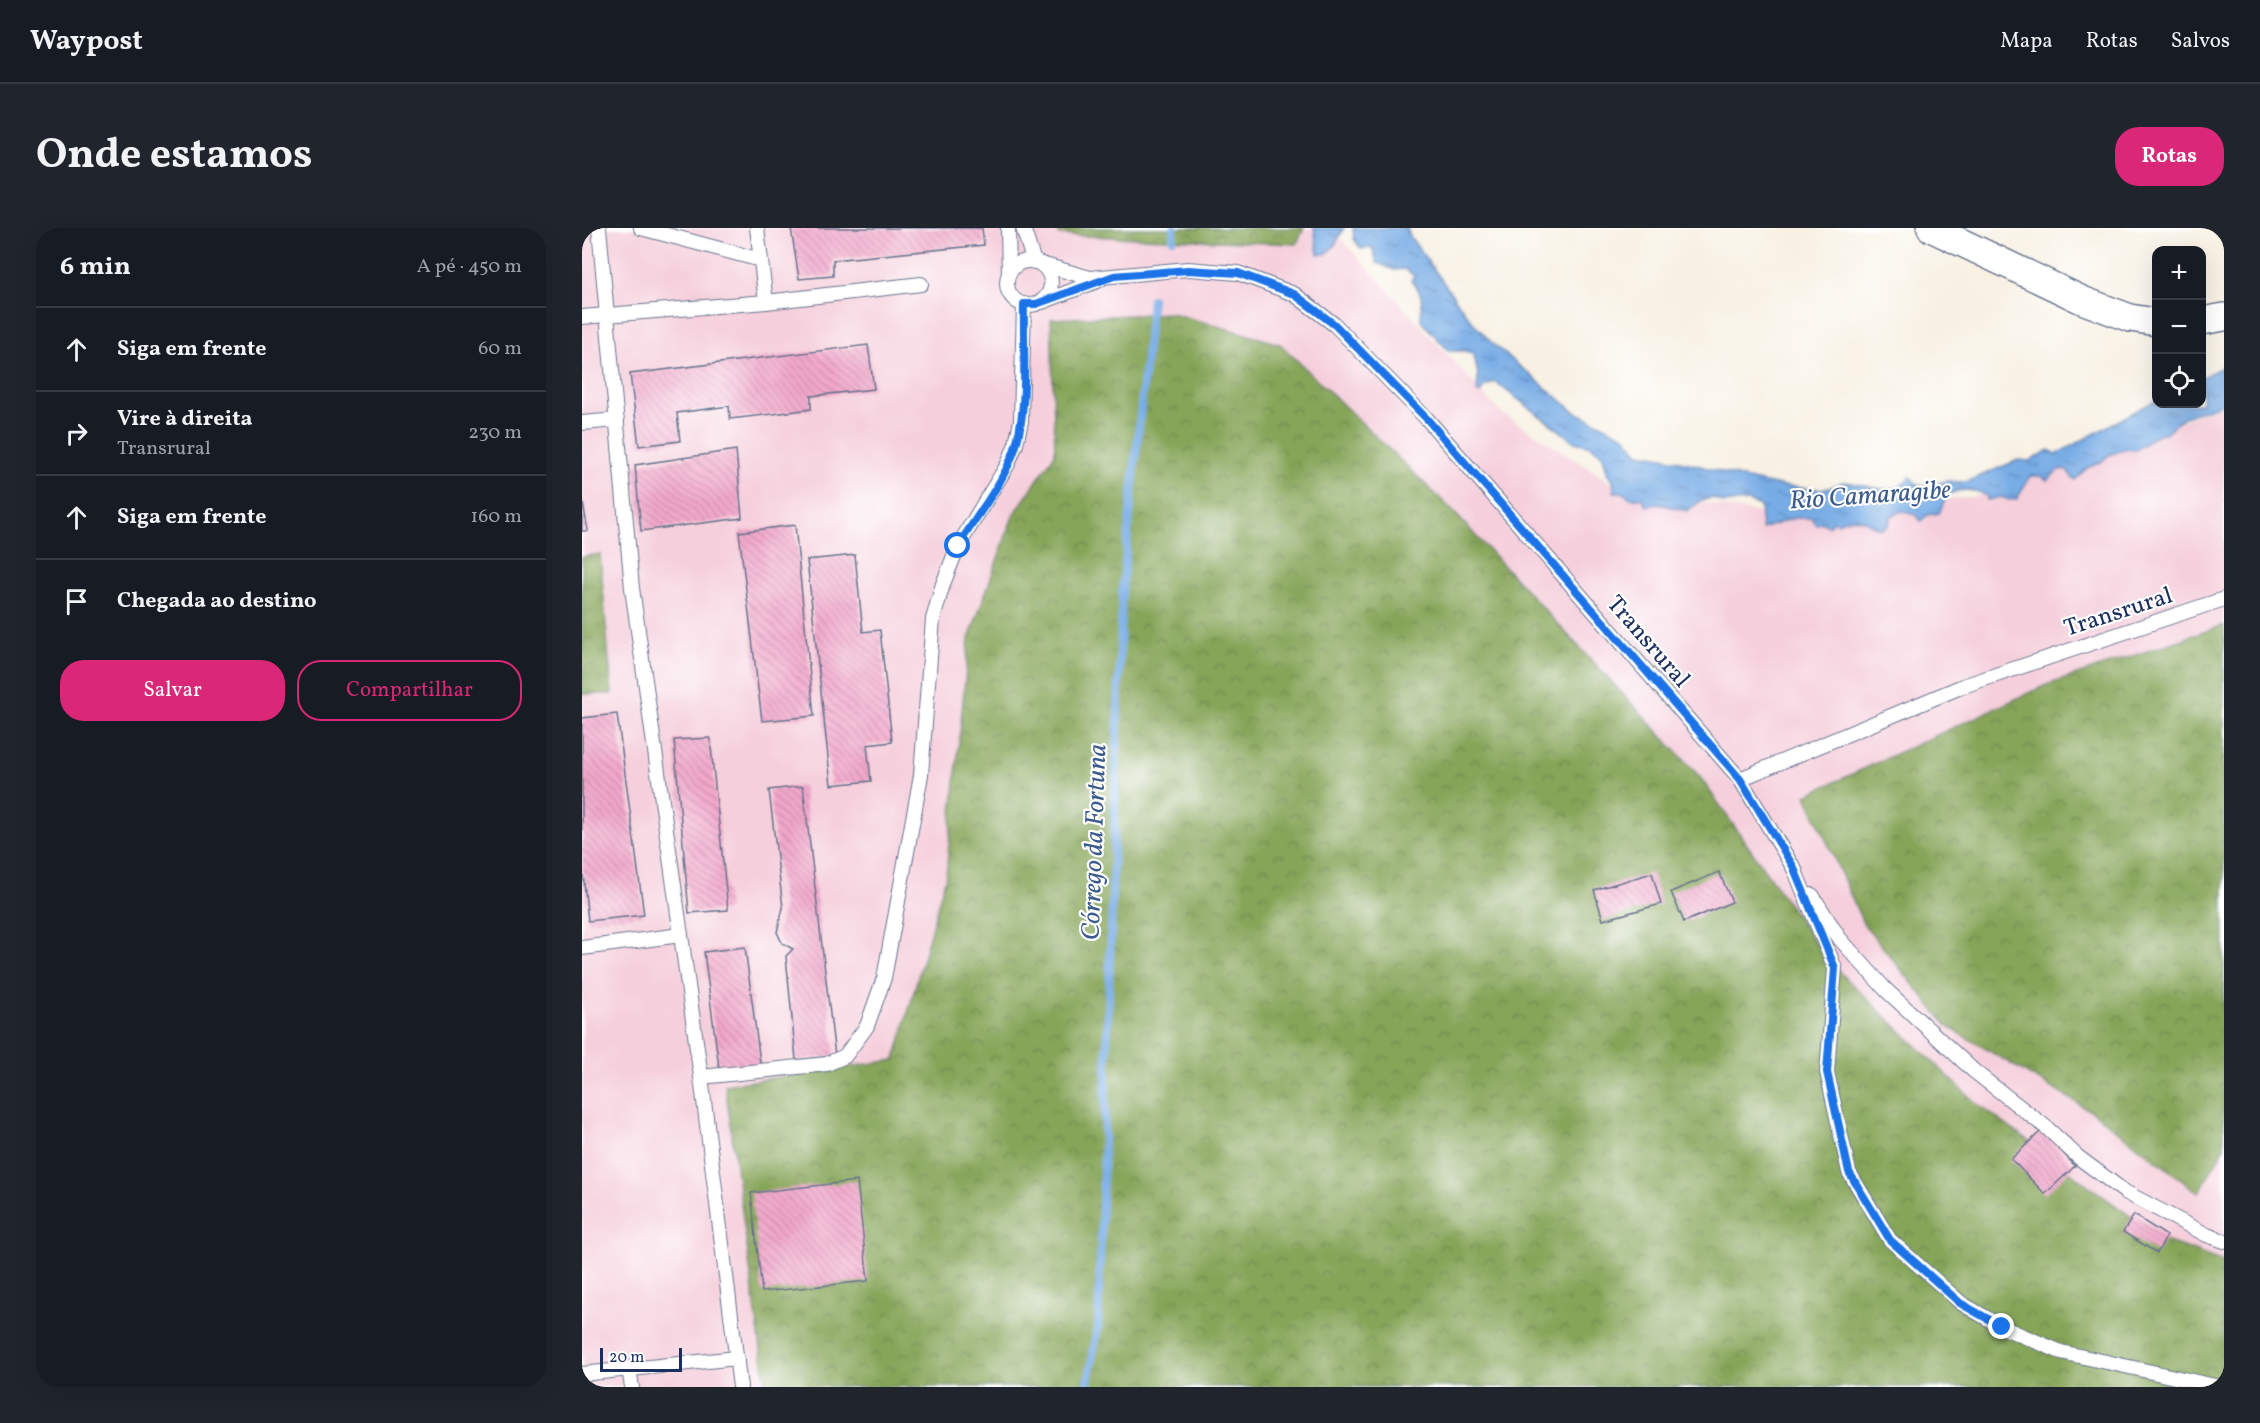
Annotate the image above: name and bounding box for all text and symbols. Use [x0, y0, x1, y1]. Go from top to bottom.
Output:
text: Waypost [30, 22, 143, 61]
text: Mapa [2000, 27, 2053, 56]
text: Rotas [2086, 27, 2138, 56]
text: Salvos [2171, 27, 2230, 56]
text: Onde estamos [36, 127, 312, 186]
button: Rotas [2115, 127, 2224, 186]
map controls [2152, 246, 2206, 408]
button: + [2152, 246, 2206, 300]
text: 6 min [60, 249, 131, 285]
text: A pé · 450 m [417, 253, 522, 281]
button: − [2152, 300, 2206, 354]
icon: ahead [60, 333, 93, 366]
text: Siga em frente [117, 334, 267, 365]
text: 60 m [478, 335, 522, 363]
button: locate [2152, 354, 2206, 408]
text: Vire à direita [117, 404, 253, 435]
icon: right [60, 417, 93, 450]
text: 230 m [468, 419, 522, 447]
text: Transrural [117, 435, 211, 463]
water label: Rio Camaragibe [1788, 472, 1953, 520]
icon: ahead [60, 501, 93, 534]
text: Siga em frente [117, 502, 267, 533]
text: 160 m [470, 503, 522, 531]
route start [944, 532, 970, 558]
street label: Transrural [2060, 579, 2177, 646]
icon: arrive [60, 585, 93, 618]
text: Chegada ao destino [117, 586, 317, 617]
street label: Transrural [1598, 589, 1697, 696]
button: Salvar [60, 660, 285, 721]
button: Compartilhar [297, 660, 522, 721]
water label: Córrego da Fortuna [1074, 743, 1116, 941]
route end [1988, 1313, 2014, 1339]
scale bar [600, 1345, 682, 1372]
text: 20 m [609, 1347, 644, 1369]

